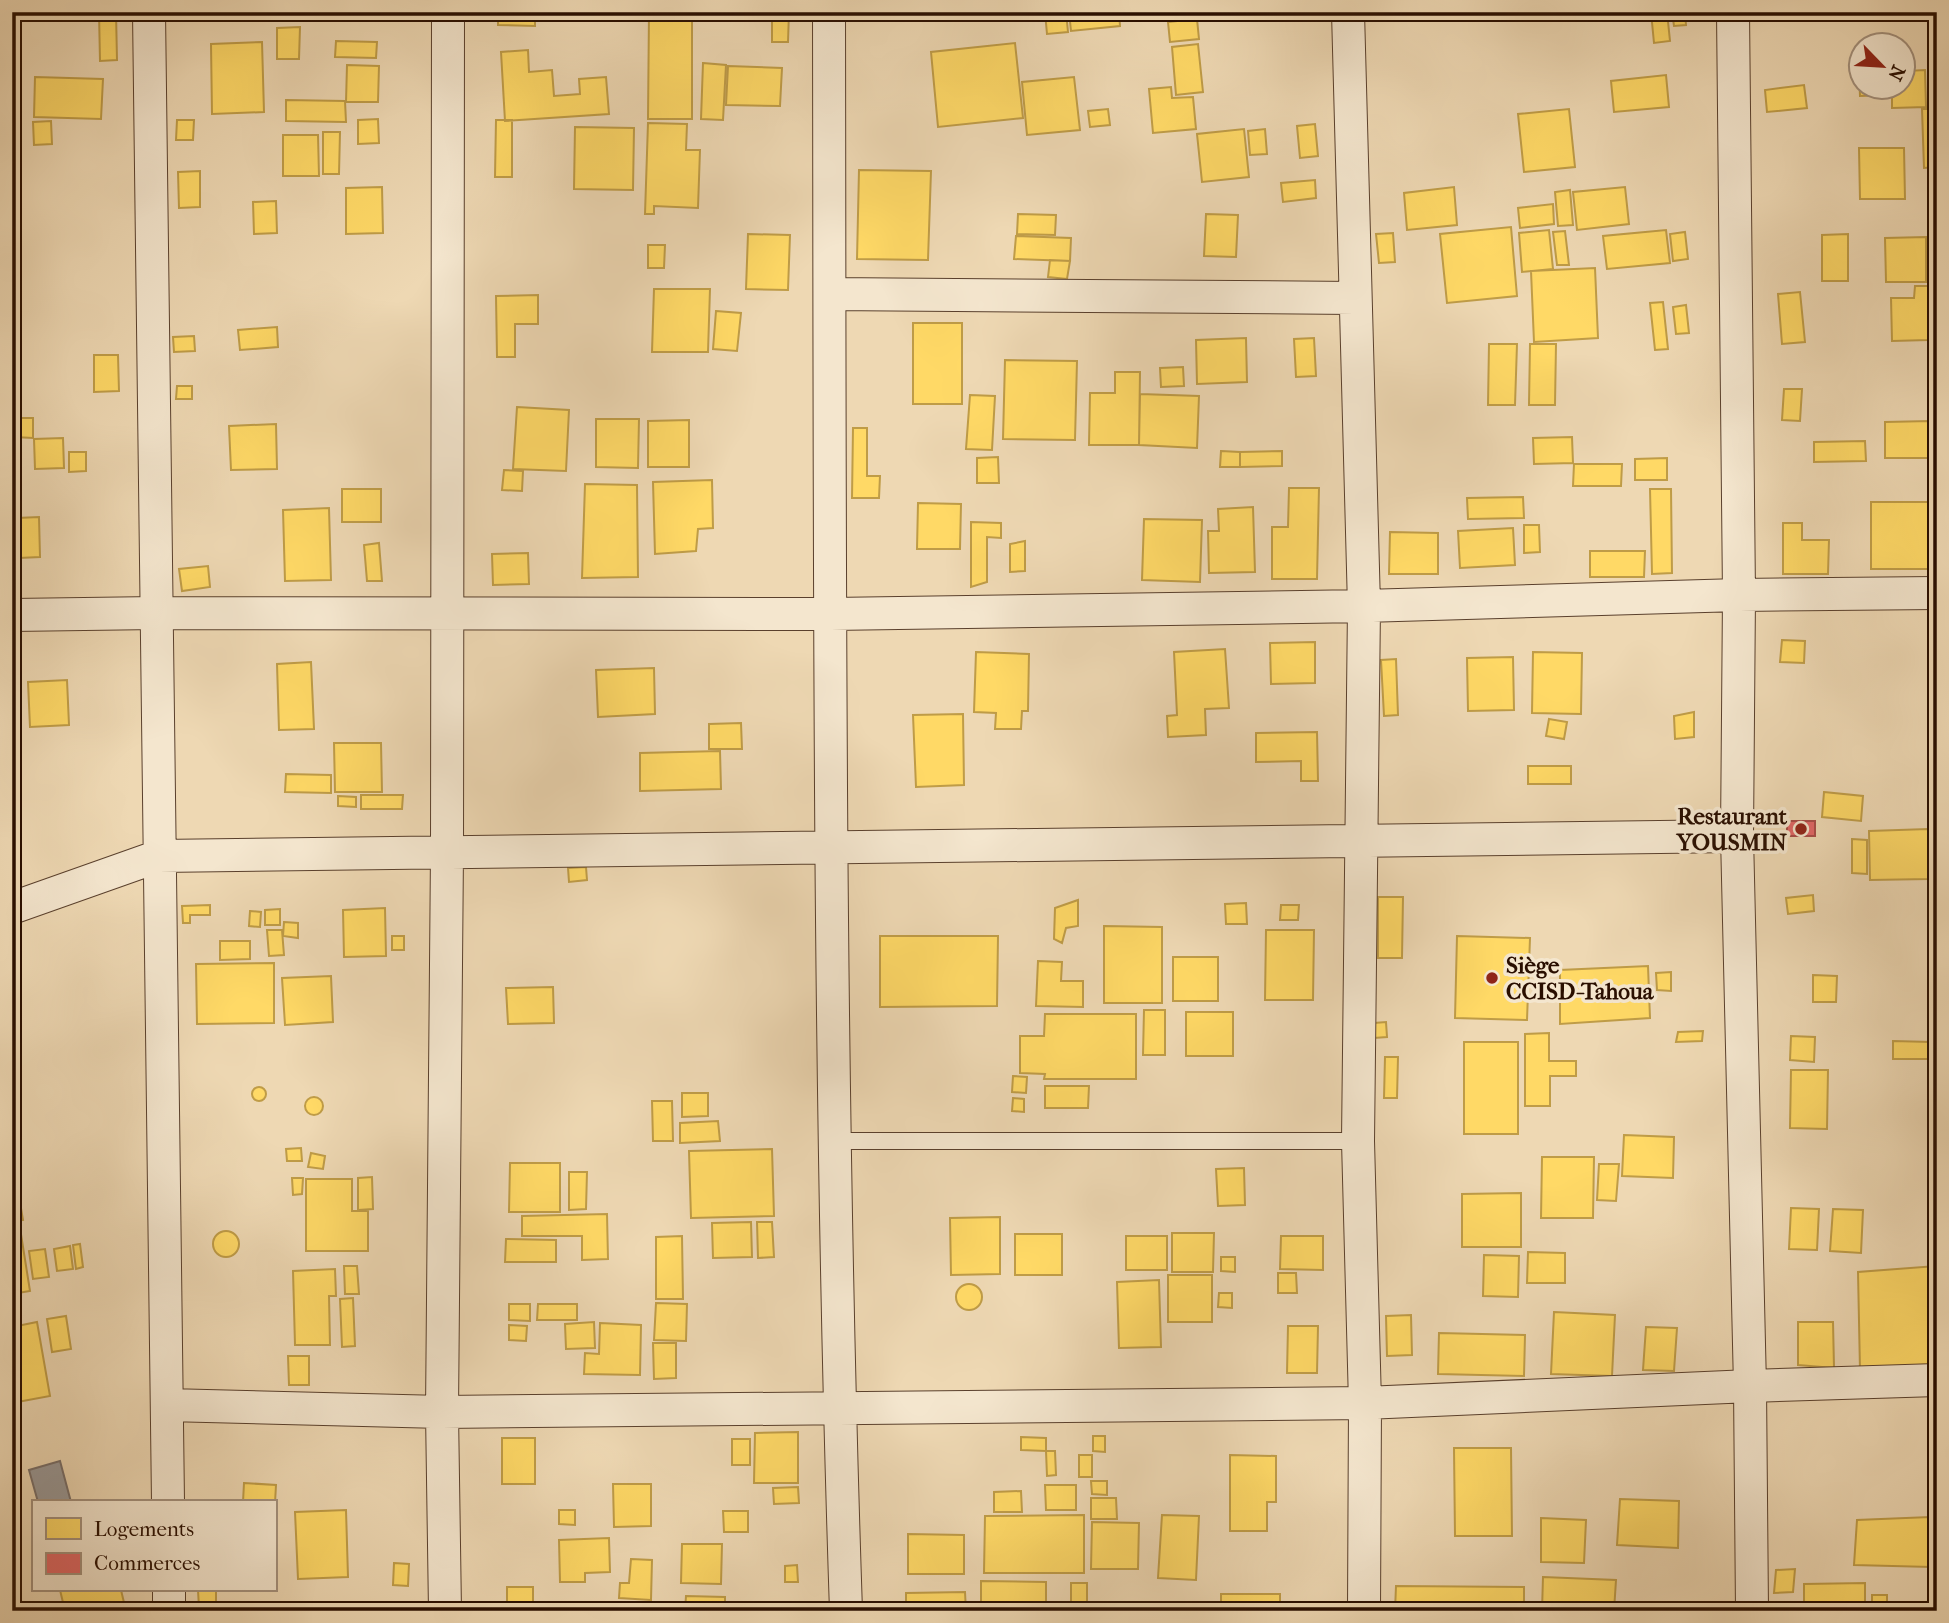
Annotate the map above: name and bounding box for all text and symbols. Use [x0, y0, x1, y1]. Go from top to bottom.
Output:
north arrow [1848, 32, 1918, 102]
text: N [1883, 62, 1910, 84]
place label: Restaurant YOUSMIN [1676, 803, 1788, 856]
marker: Restaurant YOUSMIN [1793, 821, 1809, 837]
place label: Siège CCISD-Tahoua [1506, 952, 1655, 1005]
marker: Siège CCISD-Tahoua [1484, 970, 1500, 986]
legend [32, 1500, 276, 1592]
text: Logements [94, 1517, 194, 1541]
text: Commerces [94, 1551, 200, 1575]

